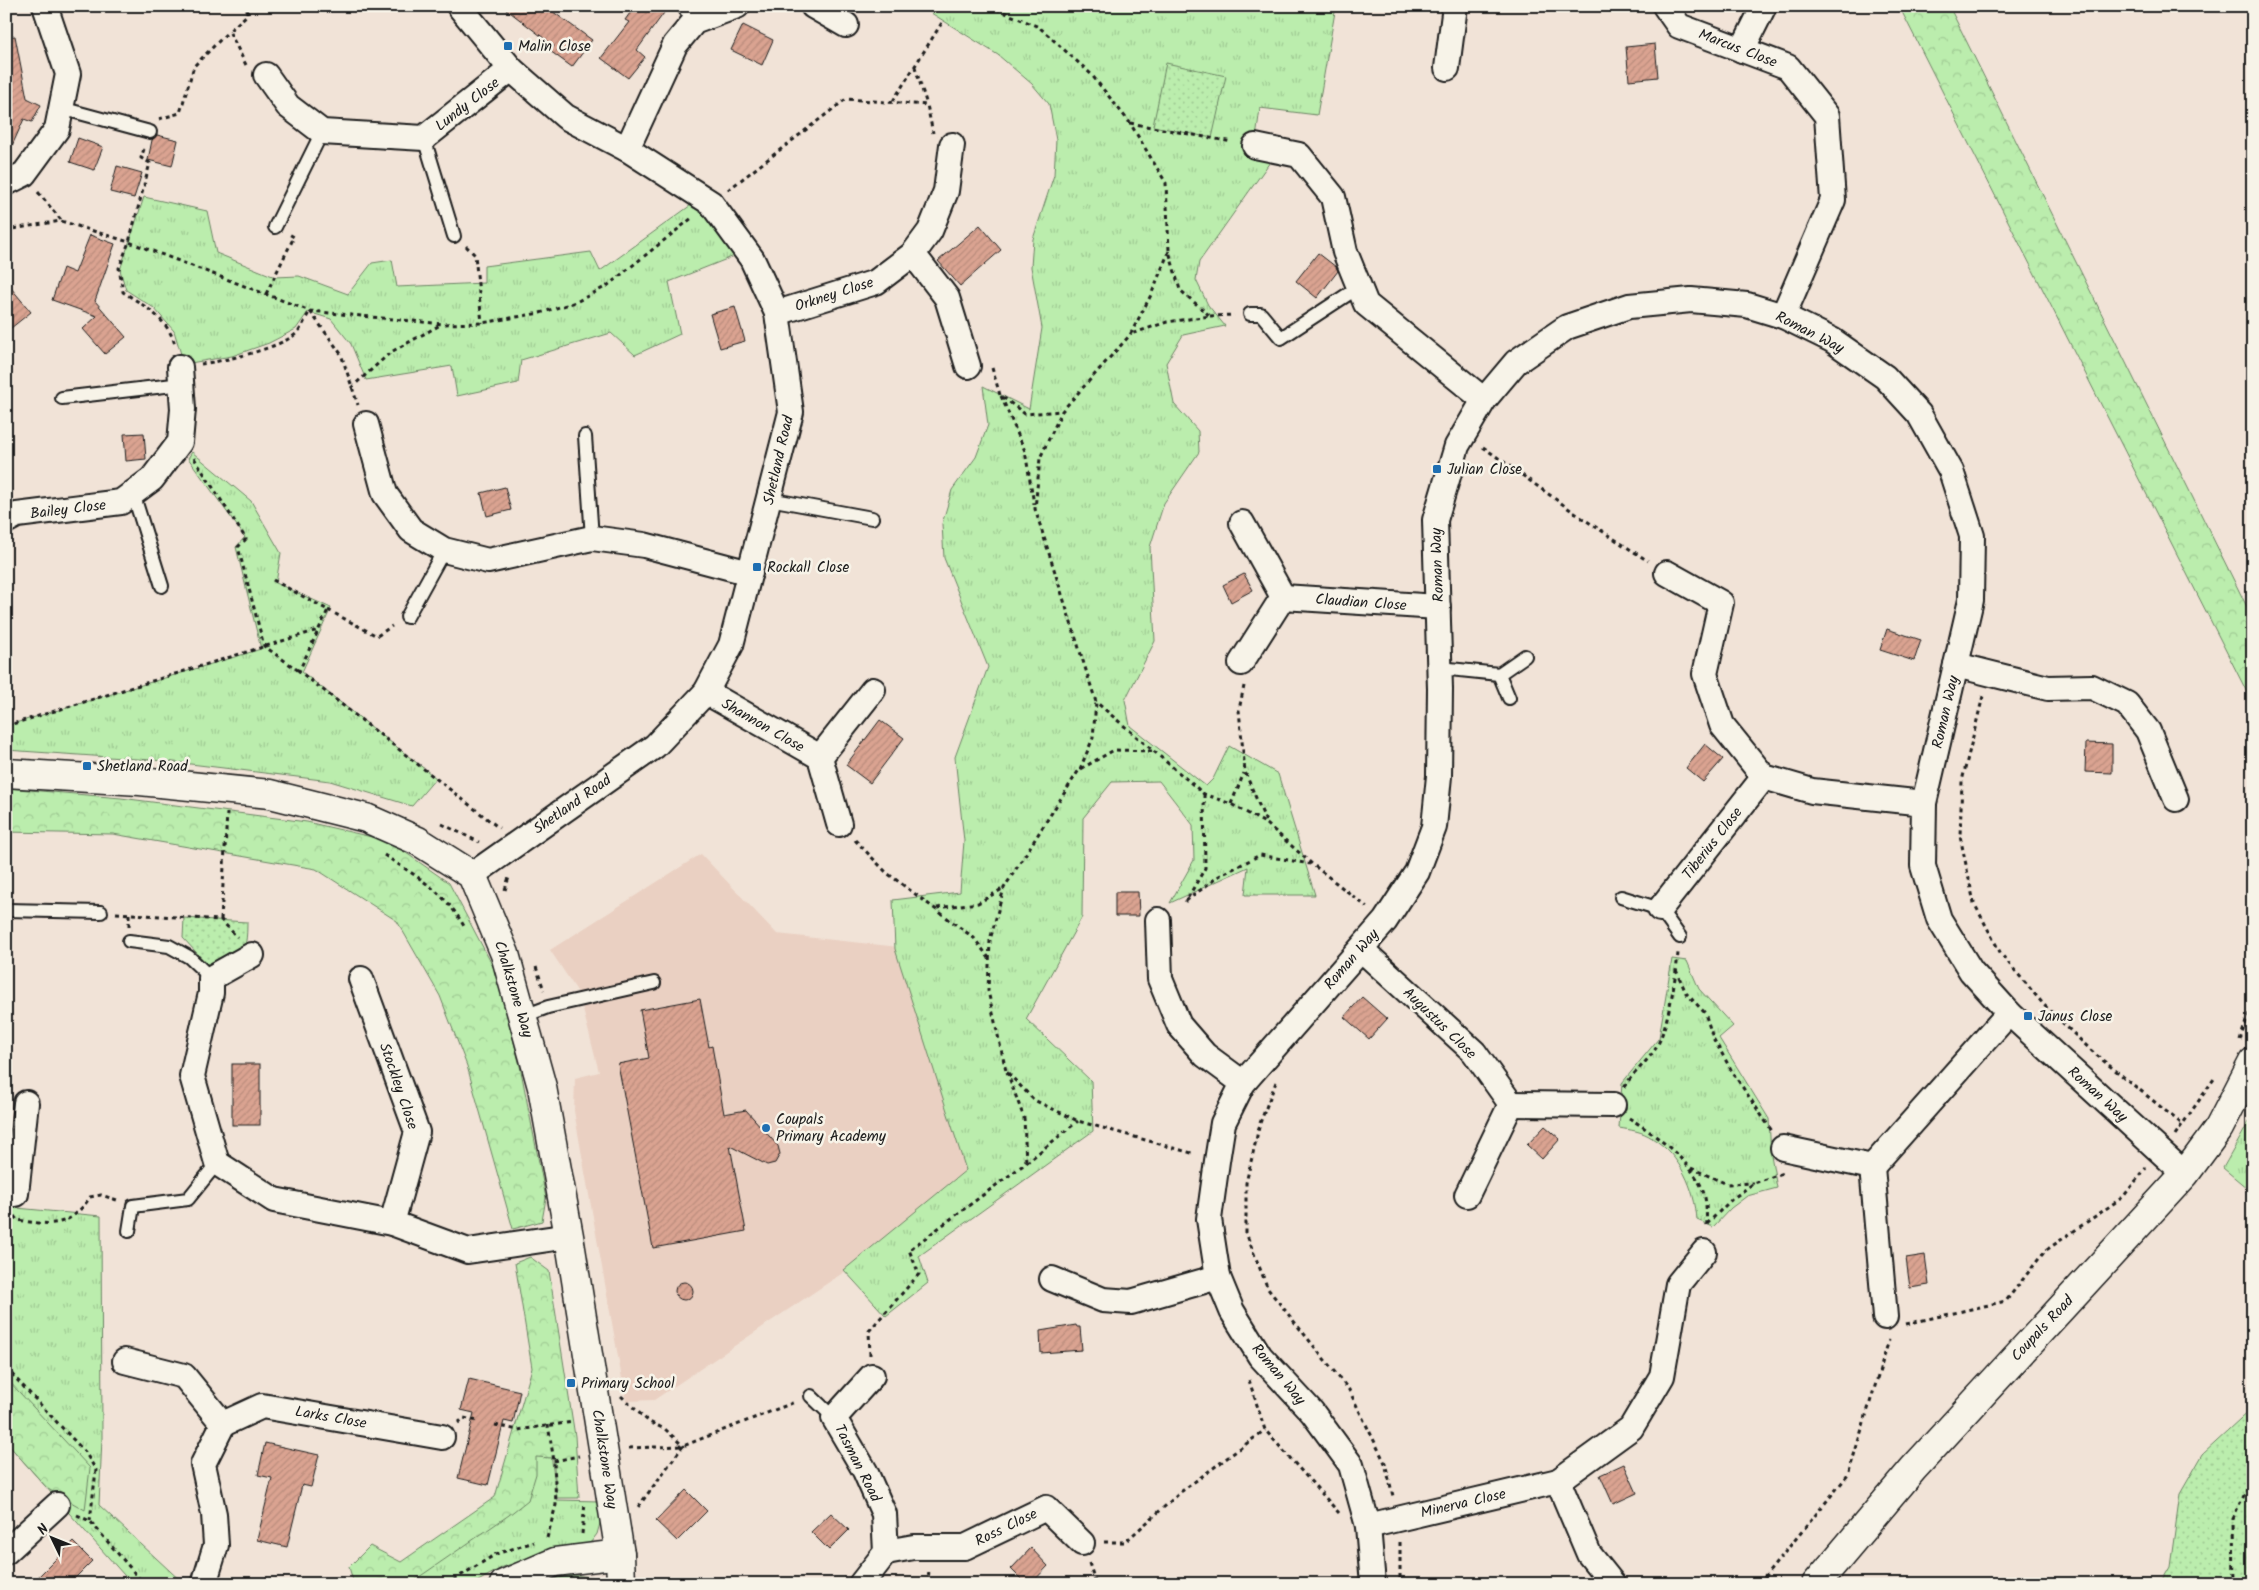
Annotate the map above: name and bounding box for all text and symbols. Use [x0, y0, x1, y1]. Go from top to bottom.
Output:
street label: Marcus Close [1695, 23, 1781, 75]
place label: Malin Close [518, 35, 591, 59]
marker: Malin Close [502, 40, 514, 52]
street label: Lundy Close [430, 72, 505, 138]
street label: Orkney Close [792, 271, 877, 319]
street label: Roman Way [1771, 305, 1849, 361]
street label: Shetland Road [757, 413, 801, 507]
place label: Julian Close [1447, 458, 1522, 482]
marker: Julian Close [1431, 463, 1443, 475]
street label: Bailey Close [29, 493, 108, 527]
street label: Roman Way [1425, 526, 1451, 603]
place label: Rockall Close [767, 556, 850, 580]
marker: Rockall Close [751, 561, 763, 573]
street label: Claudian Close [1314, 588, 1408, 618]
street label: Roman Way [1926, 672, 1966, 751]
street label: Shannon Close [716, 692, 809, 759]
place label: Shetland Road [97, 755, 188, 779]
marker: Shetland Road [81, 760, 93, 772]
street label: Shetland Road [528, 769, 617, 841]
street label: Tiberius Close [1677, 802, 1749, 885]
street label: Roman Way [1318, 923, 1386, 996]
street label: Chalkstone Way [487, 938, 539, 1042]
street label: Augustus Close [1397, 982, 1482, 1066]
place label: Janus Close [2038, 1005, 2113, 1029]
marker: Janus Close [2022, 1010, 2034, 1022]
street label: Stockley Close [372, 1040, 424, 1133]
street label: Roman Way [2062, 1061, 2134, 1129]
place label: Coupals Primary Academy [776, 1108, 887, 1149]
marker: Coupals Primary Academy [760, 1122, 772, 1134]
street label: Coupals Road [2006, 1290, 2080, 1367]
street label: Roman Way [1245, 1338, 1312, 1412]
place label: Primary School [581, 1372, 675, 1396]
marker: Primary School [565, 1377, 577, 1389]
street label: Larks Close [293, 1400, 369, 1436]
street label: Chalkstone Way [584, 1408, 624, 1512]
street label: Tasman Road [827, 1420, 887, 1507]
street label: Minerva Close [1418, 1482, 1509, 1525]
street label: Ross Close [971, 1502, 1042, 1553]
north arrow [28, 1512, 78, 1562]
text: N [32, 1519, 54, 1541]

